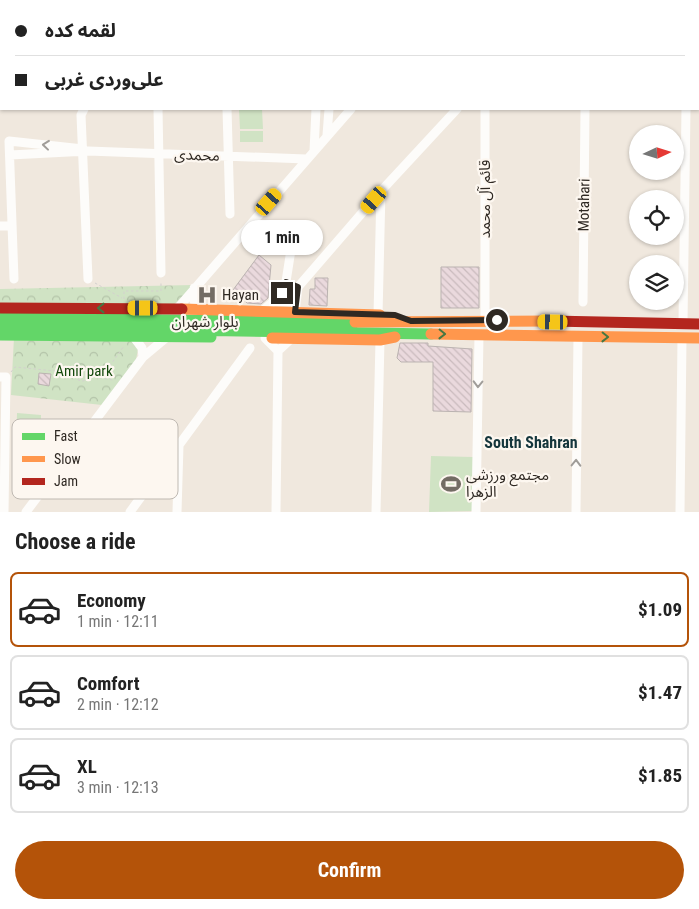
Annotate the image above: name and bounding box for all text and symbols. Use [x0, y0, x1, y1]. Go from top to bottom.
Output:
text: لقمه کده [45, 19, 116, 42]
text: علی‌وردی غربی [45, 68, 164, 91]
north arrow [629, 125, 684, 180]
map controls [629, 125, 684, 310]
one-way arrow [41, 140, 49, 151]
street label: محمدی [174, 145, 220, 165]
street label: قائم آل محمد [476, 159, 496, 238]
street label: Motahari [575, 178, 593, 232]
car [358, 184, 389, 216]
car [253, 186, 284, 218]
button: locate [629, 190, 684, 245]
callout: 1 min [241, 220, 323, 256]
text: 1 min [264, 228, 300, 247]
button: layers [629, 255, 684, 310]
route end [271, 282, 293, 304]
hospital icon: Hayan [196, 284, 218, 306]
place label: Hayan [222, 286, 259, 304]
car [128, 301, 158, 316]
one-way arrow [96, 303, 104, 313]
route start [486, 309, 508, 331]
street label: بلوار شهران [172, 313, 238, 331]
car [537, 314, 568, 330]
one-way arrow [438, 329, 446, 339]
one-way arrow [601, 332, 609, 342]
park label: Amir park [55, 362, 113, 380]
one-way arrow [473, 380, 483, 388]
legend [12, 419, 178, 499]
text: Fast [54, 428, 78, 444]
district label: South Shahran [484, 433, 578, 452]
text: Slow [54, 451, 81, 467]
one-way arrow [571, 459, 582, 467]
place label: مجتمع ورزشی الزهرا [466, 466, 549, 501]
text: Jam [54, 473, 78, 489]
sports icon: مجتمع ورزشی الزهرا [440, 473, 462, 495]
text: Choose a ride [15, 529, 136, 554]
icon: car [17, 587, 62, 632]
text: Economy [77, 589, 146, 612]
text: $1.09 [638, 598, 682, 621]
text: 1 min · 12:11 [77, 612, 159, 631]
icon: car [17, 670, 62, 715]
text: Comfort [77, 672, 140, 695]
text: $1.47 [638, 681, 682, 704]
text: 2 min · 12:12 [77, 695, 159, 714]
icon: car [17, 753, 62, 798]
text: XL [77, 755, 97, 778]
text: $1.85 [638, 764, 682, 787]
text: 3 min · 12:13 [77, 778, 159, 797]
button: Confirm [15, 841, 684, 899]

